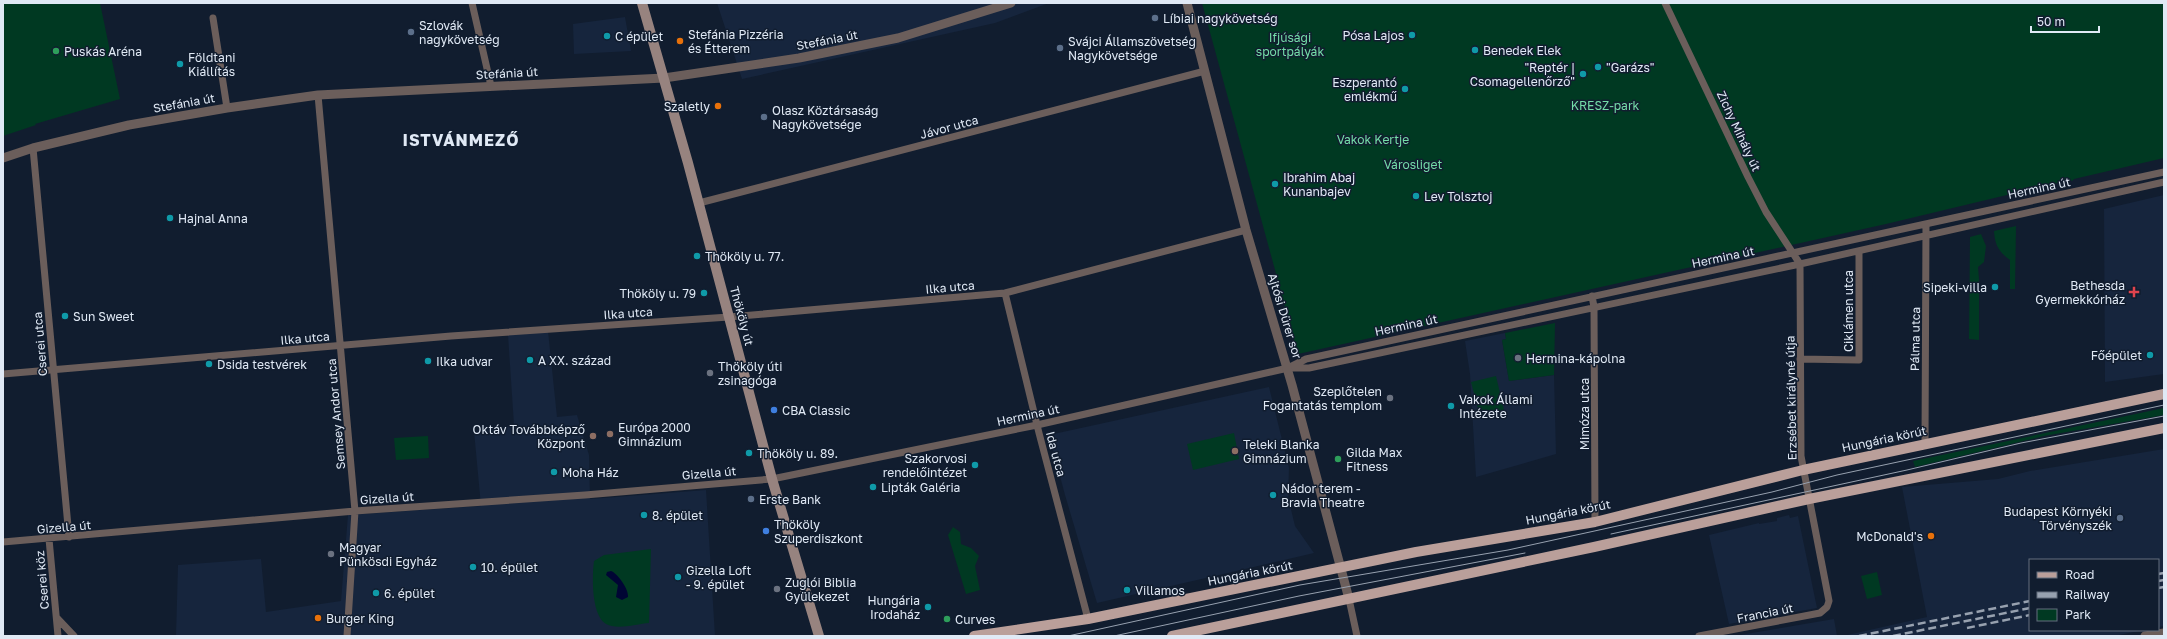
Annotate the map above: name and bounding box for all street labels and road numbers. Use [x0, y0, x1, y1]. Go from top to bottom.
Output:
street label: Stefánia út [795, 27, 859, 53]
street label: Stefánia út [475, 64, 539, 82]
street label: Zichy Mihály út [1714, 88, 1764, 174]
street label: Stefánia út [152, 90, 216, 116]
street label: Jávor utca [918, 112, 980, 142]
street label: Hermina út [2006, 174, 2072, 202]
street label: Hermina út [1690, 243, 1756, 271]
street label: Ciklámen utca [1841, 270, 1856, 352]
street label: Ajtósi Dürer sor [1265, 271, 1305, 361]
street label: Ilka utca [925, 277, 975, 297]
street label: Thököly út [727, 285, 757, 348]
street label: Ilka utca [603, 304, 653, 322]
street label: Pálma utca [1907, 307, 1923, 371]
street label: Cserei utca [30, 311, 50, 377]
street label: Hermina út [1373, 311, 1439, 339]
street label: Ilka utca [280, 328, 330, 348]
street label: Erzsébet királyné útja [1782, 335, 1800, 461]
street label: Semsey Andor utca [324, 358, 348, 470]
street label: Mimóza utca [1577, 378, 1592, 450]
street label: Hermina út [995, 401, 1061, 429]
street label: Hungária körút [1840, 423, 1928, 455]
street label: Ida utca [1043, 430, 1069, 478]
street label: Gizella út [681, 463, 737, 483]
street label: Gizella út [359, 489, 415, 507]
street label: Hungária körút [1524, 496, 1612, 528]
street label: Gizella út [36, 517, 92, 537]
street label: Cserei köz [32, 550, 52, 610]
street label: Hungária körút [1206, 557, 1294, 589]
street label: Francia út [1735, 600, 1795, 626]

